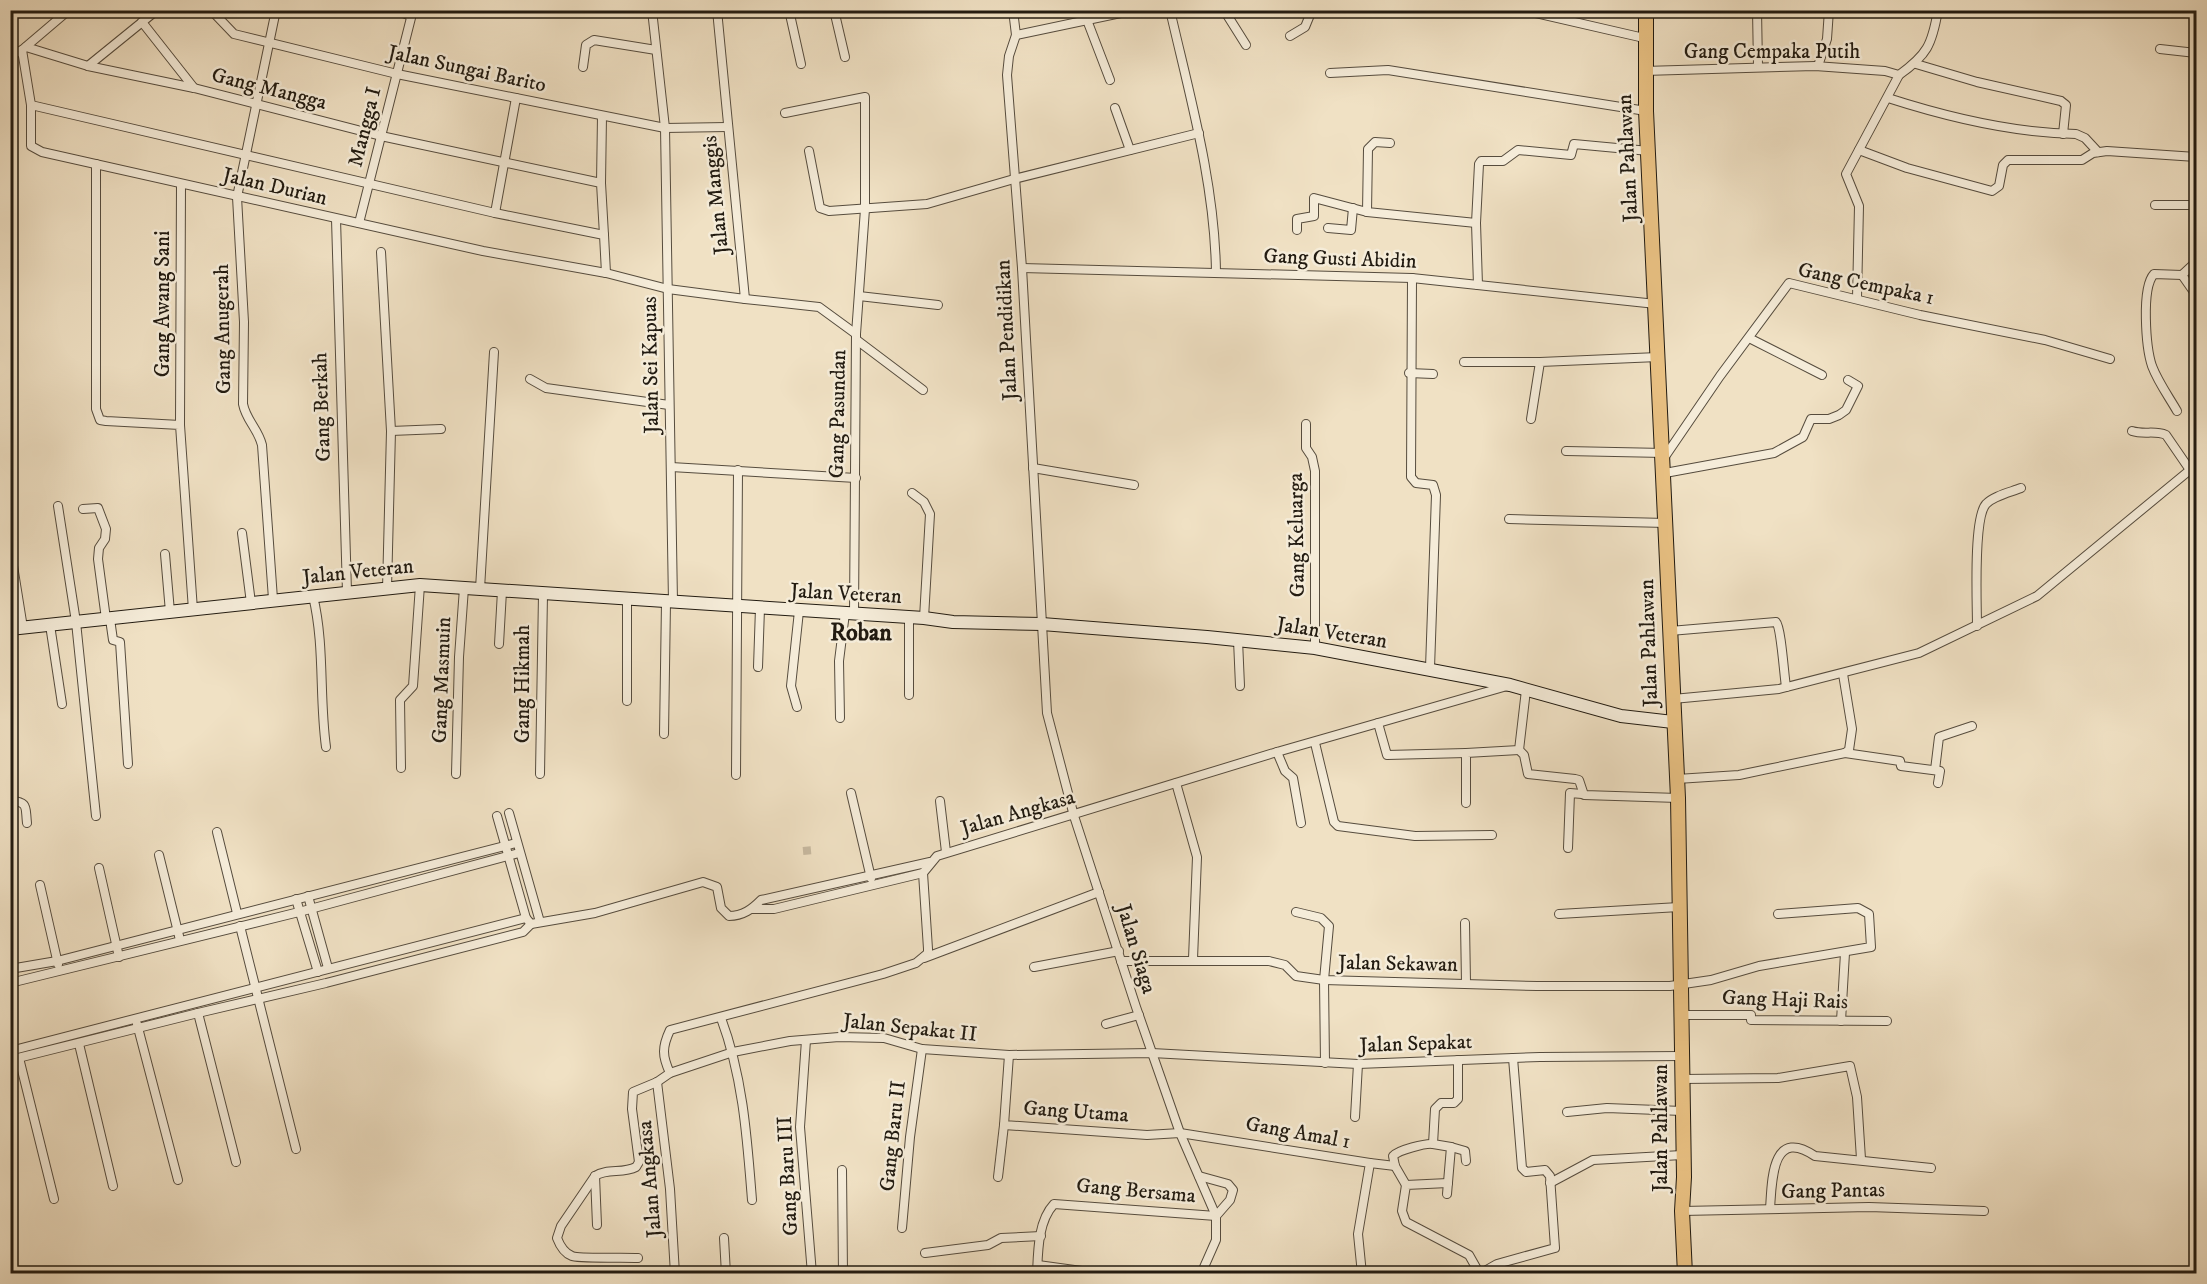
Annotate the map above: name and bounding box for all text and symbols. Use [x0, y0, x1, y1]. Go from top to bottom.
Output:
street label: Jalan Sungai Barito [384, 39, 548, 98]
street label: Gang Cempaka Putih [1684, 39, 1860, 65]
street label: Gang Mangga [209, 62, 329, 116]
street label: Mangga I [343, 84, 387, 170]
street label: Jalan Pahlawan [1612, 93, 1644, 225]
street label: Jalan Manggis [697, 134, 735, 258]
street label: Jalan Durian [218, 162, 330, 212]
street label: Gang Awang Sani [150, 231, 176, 377]
street label: Gang Gusti Abidin [1263, 243, 1417, 275]
street label: Gang Cempaka 1 [1795, 257, 1937, 311]
street label: Jalan Pendidikan [990, 259, 1024, 403]
street label: Gang Anugerah [209, 264, 237, 394]
street label: Jalan Sei Kapuas [637, 296, 665, 436]
street label: Gang Pasundan [824, 349, 852, 479]
street label: Gang Berkah [307, 352, 337, 462]
street label: Gang Keluarga [1283, 472, 1311, 598]
street label: Jalan Veteran [299, 553, 415, 591]
street label: Jalan Veteran [788, 578, 902, 610]
street label: Jalan Pahlawan [1634, 578, 1664, 709]
street label: Jalan Veteran [1273, 611, 1389, 655]
street label: Gang Masmuin [427, 616, 457, 744]
district label: Roban [830, 618, 892, 648]
street label: Gang Hikmah [510, 625, 536, 743]
street label: Jalan Angkasa [956, 784, 1078, 842]
street label: Jalan Siaga [1110, 899, 1162, 997]
street label: Jalan Sekawan [1336, 950, 1458, 978]
street label: Gang Haji Rais [1722, 985, 1848, 1015]
street label: Jalan Sepakat II [840, 1008, 978, 1048]
street label: Jalan Sepakat [1357, 1029, 1473, 1059]
street label: Jalan Pahlawan [1648, 1064, 1674, 1194]
street label: Gang Baru II [874, 1079, 912, 1193]
street label: Gang Utama [1022, 1095, 1130, 1129]
street label: Gang Amal 1 [1244, 1111, 1352, 1155]
street label: Gang Baru III [772, 1115, 804, 1237]
street label: Jalan Angkasa [632, 1119, 668, 1241]
street label: Gang Bersama [1075, 1173, 1197, 1209]
street label: Gang Pantas [1781, 1177, 1885, 1205]

